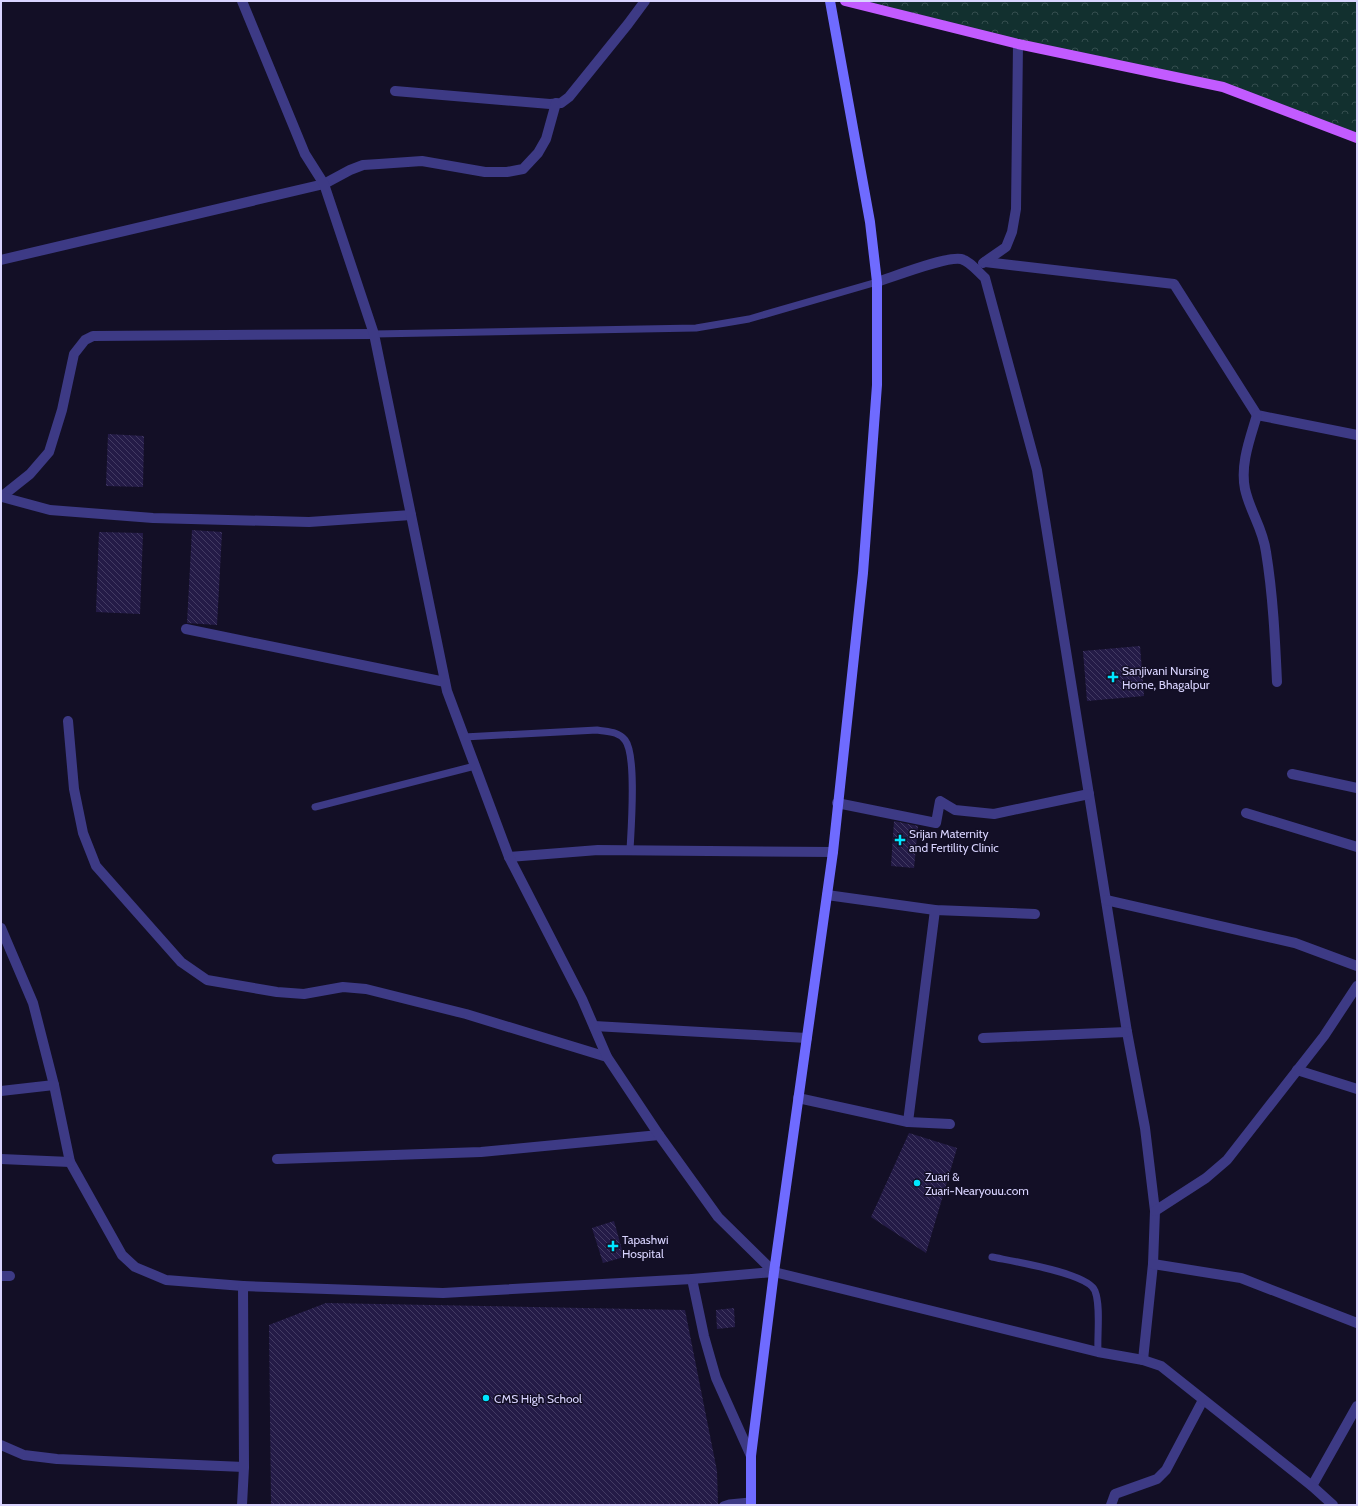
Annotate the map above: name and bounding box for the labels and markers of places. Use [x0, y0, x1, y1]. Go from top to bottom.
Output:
place label: Sanjivani Nursing Home, Bhagalpur [1122, 663, 1210, 692]
marker: Sanjivani Nursing Home, Bhagalpur [1107, 671, 1119, 683]
place label: Srijan Maternity and Fertility Clinic [909, 826, 999, 855]
marker: Srijan Maternity and Fertility Clinic [894, 834, 906, 846]
place label: Zuari & Zuari-Nearyouu.com [925, 1169, 1029, 1198]
marker: Zuari & Zuari-Nearyouu.com [912, 1178, 922, 1188]
place label: Tapashwi Hospital [622, 1232, 669, 1261]
marker: Tapashwi Hospital [607, 1240, 619, 1252]
place label: CMS High School [494, 1391, 582, 1406]
marker: CMS High School [481, 1393, 491, 1403]

